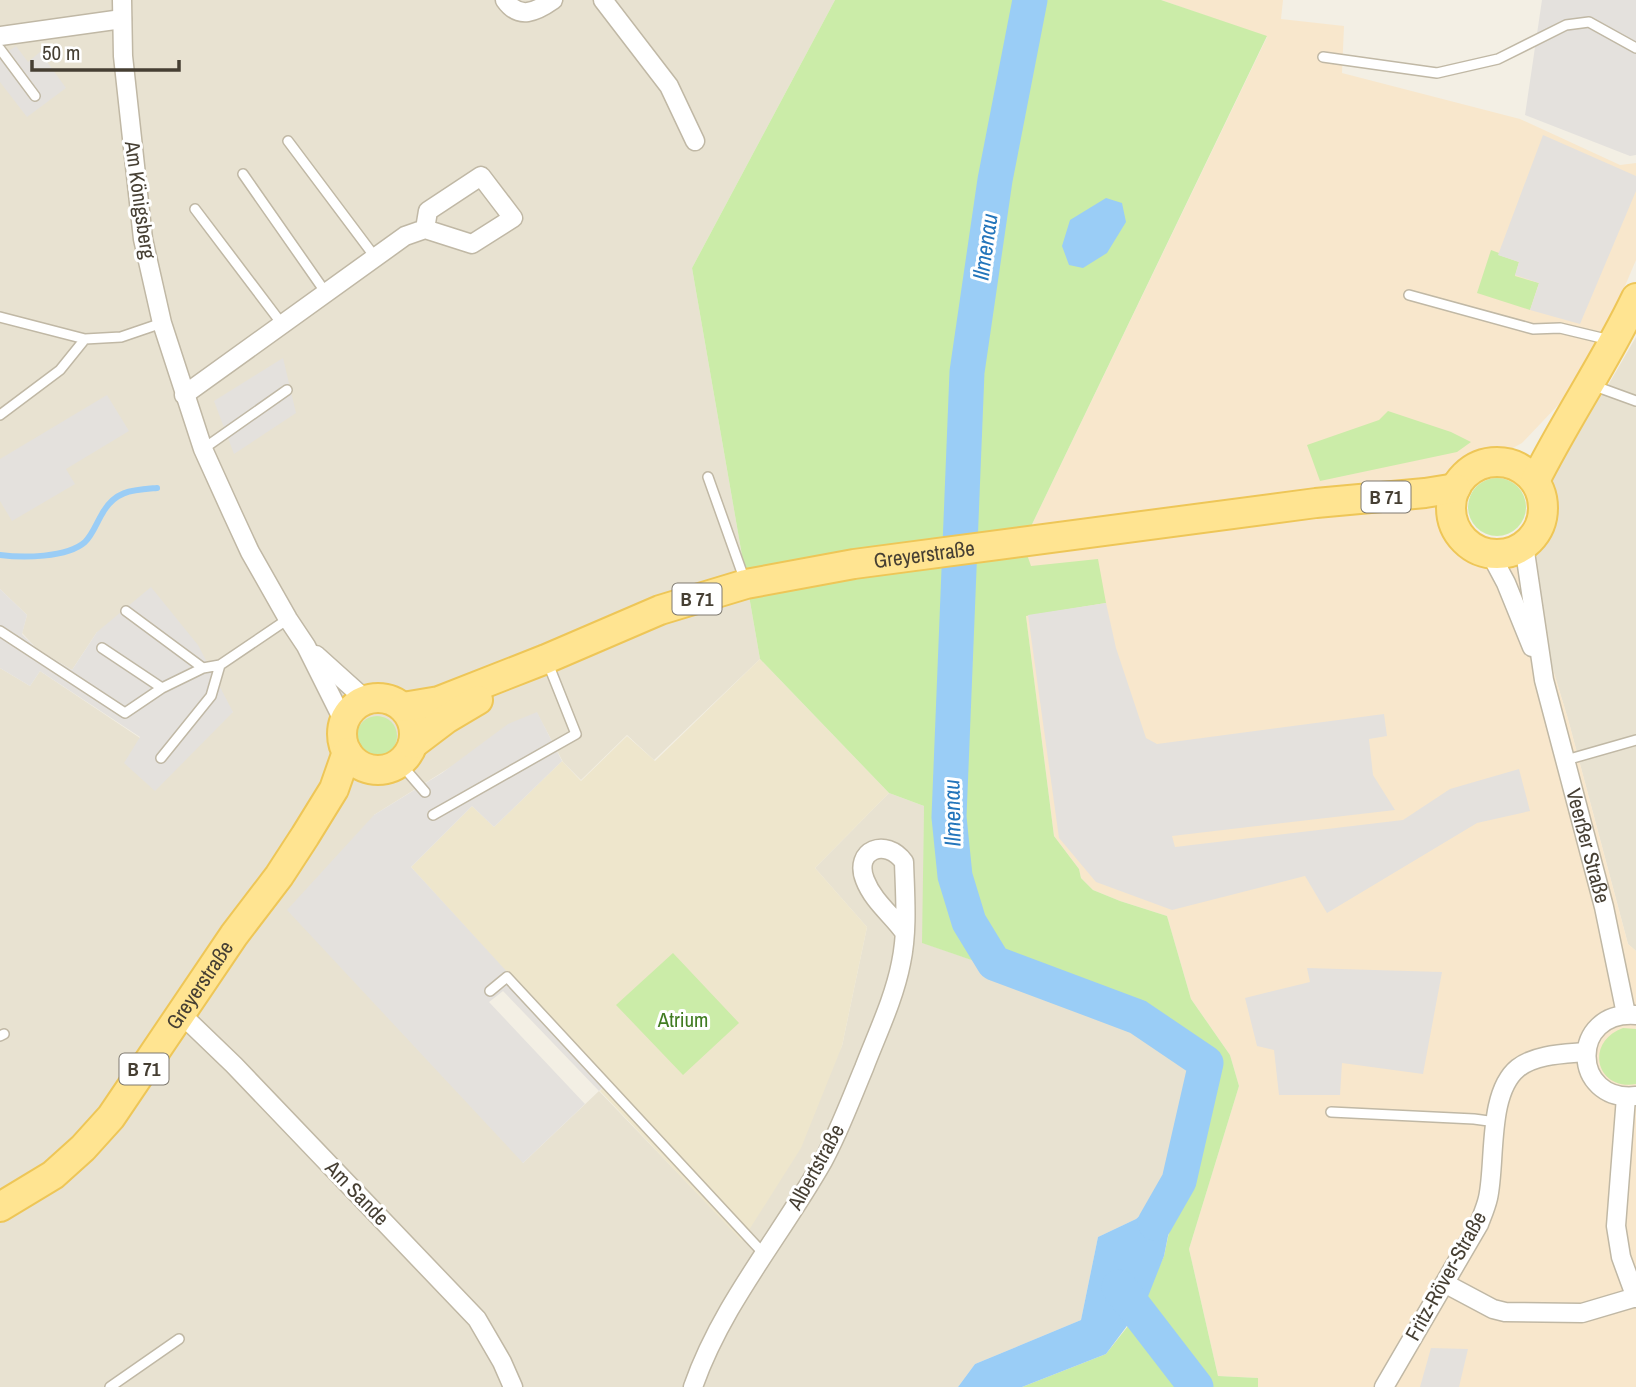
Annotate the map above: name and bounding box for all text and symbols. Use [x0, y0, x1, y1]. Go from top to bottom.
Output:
scale bar [32, 28, 178, 72]
text: 50 m [42, 38, 80, 67]
street label: Am Königsberg [118, 138, 163, 261]
water label: Ilmenau [964, 212, 1005, 282]
road number: B 71 [1362, 482, 1410, 512]
street label: Greyerstraße [872, 533, 976, 575]
road number: B 71 [672, 584, 722, 614]
water label: Ilmenau [935, 779, 968, 847]
street label: Veerßer Straße [1559, 785, 1617, 906]
street label: Greyerstraße [159, 935, 240, 1035]
park label: Atrium [657, 1005, 708, 1034]
road number: B 71 [120, 1054, 168, 1084]
street label: Albertstraße [780, 1119, 851, 1216]
street label: Am Sande [318, 1153, 396, 1232]
street label: Fritz-Röver-Straße [1398, 1206, 1493, 1346]

